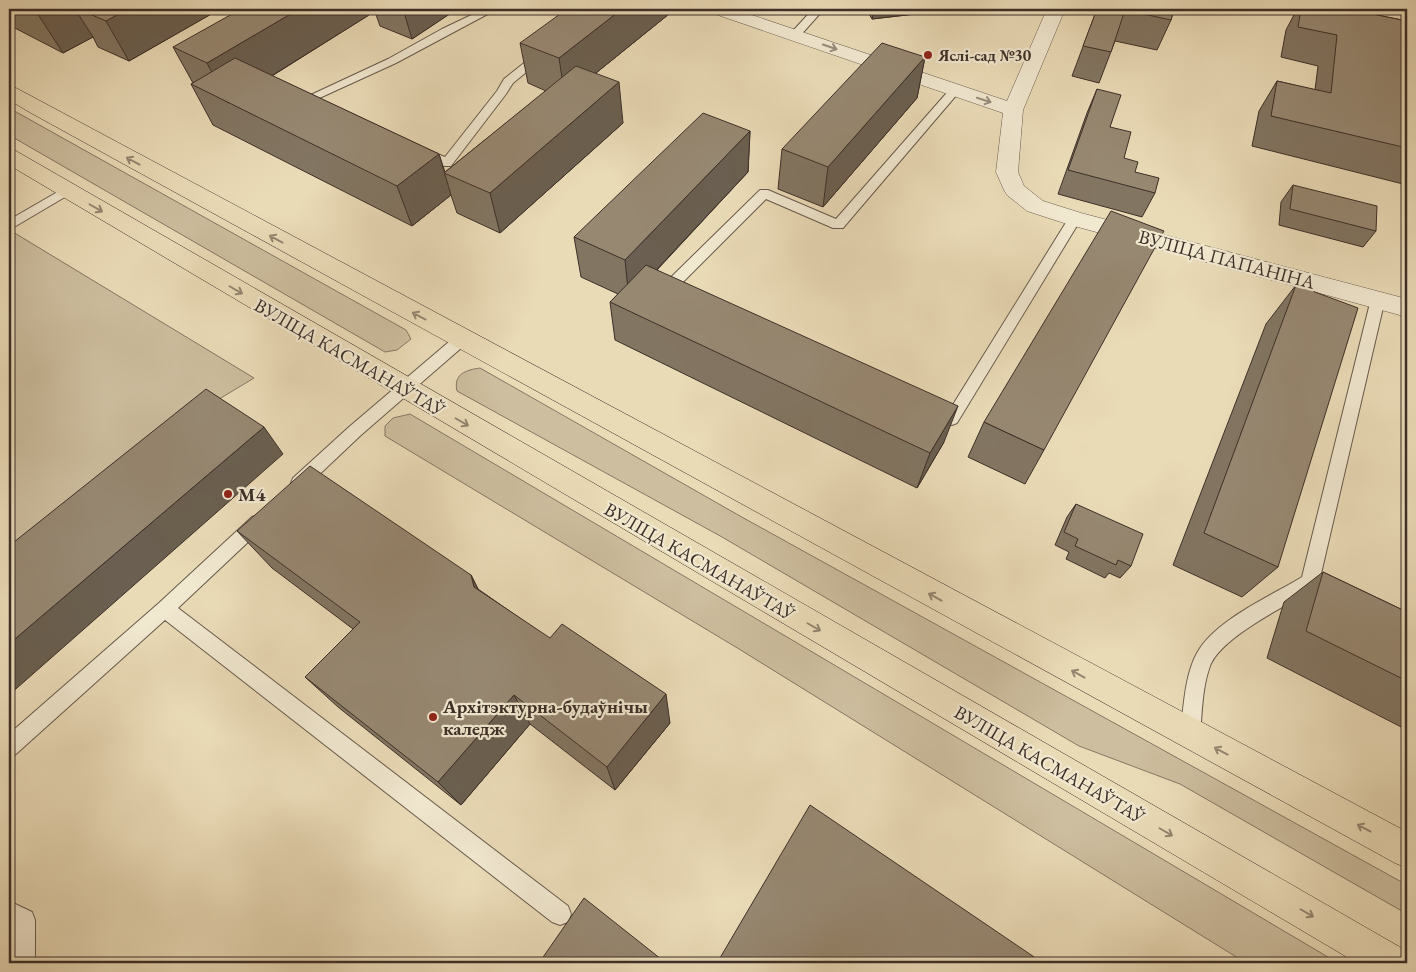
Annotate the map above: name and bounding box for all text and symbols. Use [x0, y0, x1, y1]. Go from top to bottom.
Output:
one-way arrow [822, 43, 837, 52]
place label: Яслі-сад №30 [937, 45, 1032, 66]
marker: Яслі-сад №30 [922, 49, 934, 61]
one-way arrow [976, 96, 991, 105]
one-way arrow [126, 156, 141, 166]
one-way arrow [88, 204, 102, 214]
street label: ВУЛІЦА ПАПАНІНА [1136, 224, 1319, 295]
one-way arrow [269, 233, 284, 243]
one-way arrow [228, 286, 243, 296]
street label: ВУЛІЦА КАСМАНАЎТАЎ [250, 292, 451, 423]
one-way arrow [412, 311, 427, 320]
one-way arrow [454, 417, 469, 427]
place label: M4 [238, 482, 266, 507]
marker: M4 [222, 488, 234, 500]
street label: ВУЛІЦА КАСМАНАЎТАЎ [600, 496, 801, 627]
one-way arrow [929, 591, 943, 601]
one-way arrow [806, 622, 820, 632]
one-way arrow [1071, 669, 1086, 678]
place label: Архітэктурна-будаўнічы каледж [442, 694, 648, 741]
street label: ВУЛІЦА КАСМАНАЎТАЎ [950, 699, 1151, 830]
marker: Архітэктурна-будаўнічы каледж [427, 711, 439, 723]
one-way arrow [1214, 746, 1229, 756]
one-way arrow [1357, 823, 1372, 833]
one-way arrow [1158, 827, 1173, 837]
one-way arrow [1299, 909, 1313, 919]

